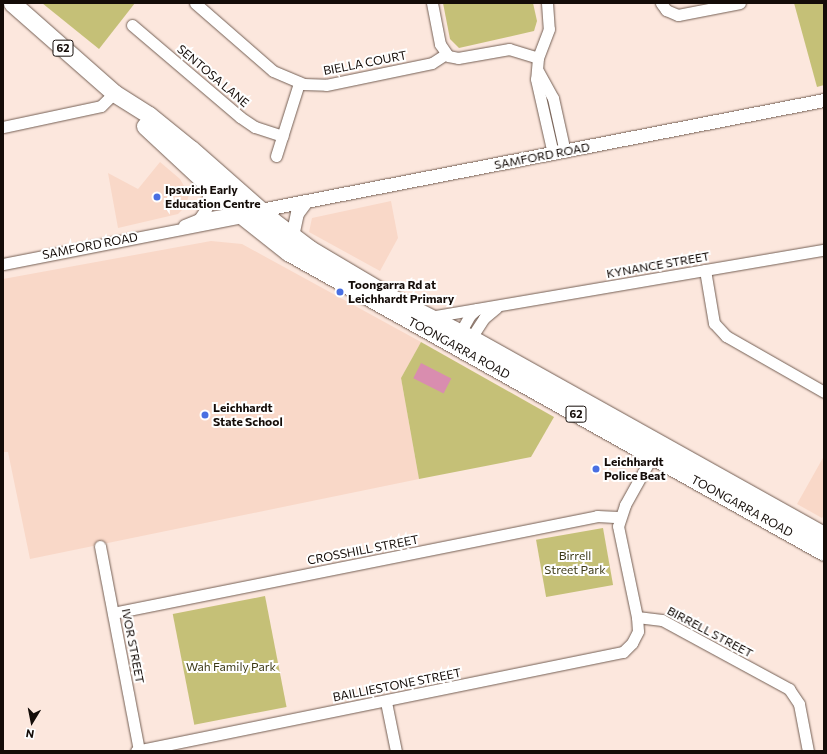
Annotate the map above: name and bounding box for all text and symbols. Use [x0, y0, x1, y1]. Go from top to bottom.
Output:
road number: 62 [52, 39, 74, 57]
street label: SENTOSA LANE [174, 42, 252, 110]
street label: BIELLA COURT [322, 48, 408, 78]
street label: SAMFORD ROAD [493, 140, 591, 172]
place label: Ipswich Early Education Centre [165, 183, 261, 211]
marker: Ipswich Early Education Centre [152, 192, 162, 202]
street label: SAMFORD ROAD [41, 230, 139, 262]
street label: KYNANCE STREET [605, 249, 711, 281]
place label: Toongarra Rd at Leichhardt Primary [348, 278, 454, 306]
marker: Toongarra Rd at Leichhardt Primary [335, 287, 345, 297]
street label: TOONGARRA ROAD [406, 314, 512, 382]
place label: Leichhardt State School [213, 401, 283, 429]
road number: 62 [565, 405, 587, 423]
marker: Leichhardt State School [200, 410, 210, 420]
place label: Leichhardt Police Beat [604, 455, 665, 483]
marker: Leichhardt Police Beat [591, 464, 601, 474]
street label: TOONGARRA ROAD [689, 472, 795, 540]
street label: CROSSHILL STREET [306, 532, 420, 568]
park label: Birrell Street Park [544, 549, 606, 577]
street label: BIRRELL STREET [665, 603, 755, 661]
street label: IVOR STREET [119, 607, 147, 685]
park label: Wah Family Park [186, 660, 276, 674]
street label: BAILLIESTONE STREET [332, 665, 462, 705]
north arrow [12, 702, 52, 742]
text: N [25, 727, 35, 741]

